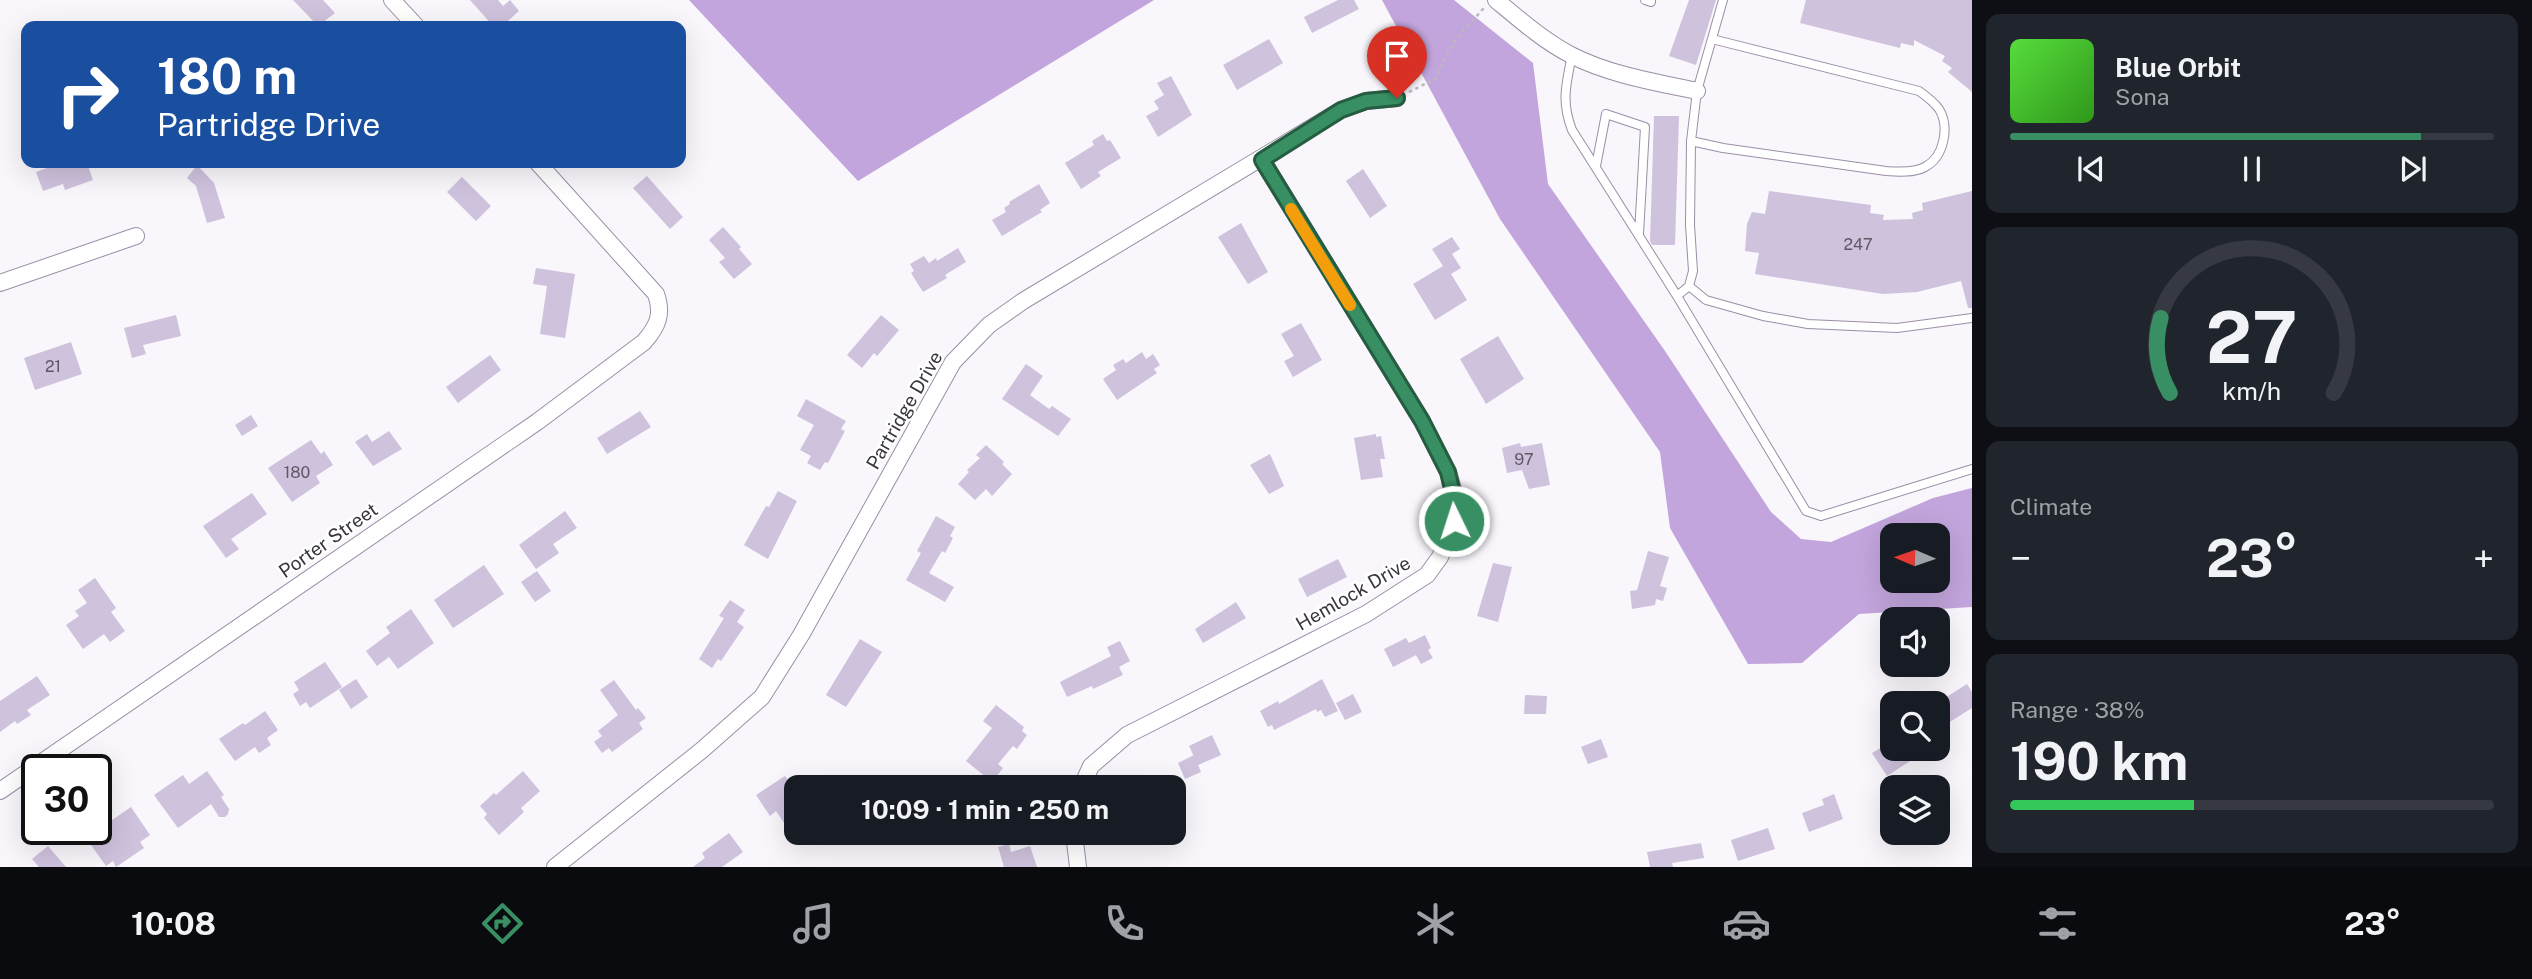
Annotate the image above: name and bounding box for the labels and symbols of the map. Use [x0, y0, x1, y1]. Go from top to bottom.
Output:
pin [1367, 26, 1427, 98]
house number: 247 [1843, 235, 1873, 254]
street label: Partridge Drive [861, 347, 947, 473]
house number: 21 [45, 357, 61, 376]
house number: 97 [1514, 450, 1534, 469]
house number: 180 [284, 463, 310, 482]
position arrow [1417, 484, 1491, 558]
street label: Porter Street [274, 498, 382, 582]
north arrow [1880, 523, 1950, 593]
street label: Hemlock Drive [1292, 551, 1414, 635]
speed limit sign: 30 [21, 754, 112, 845]

